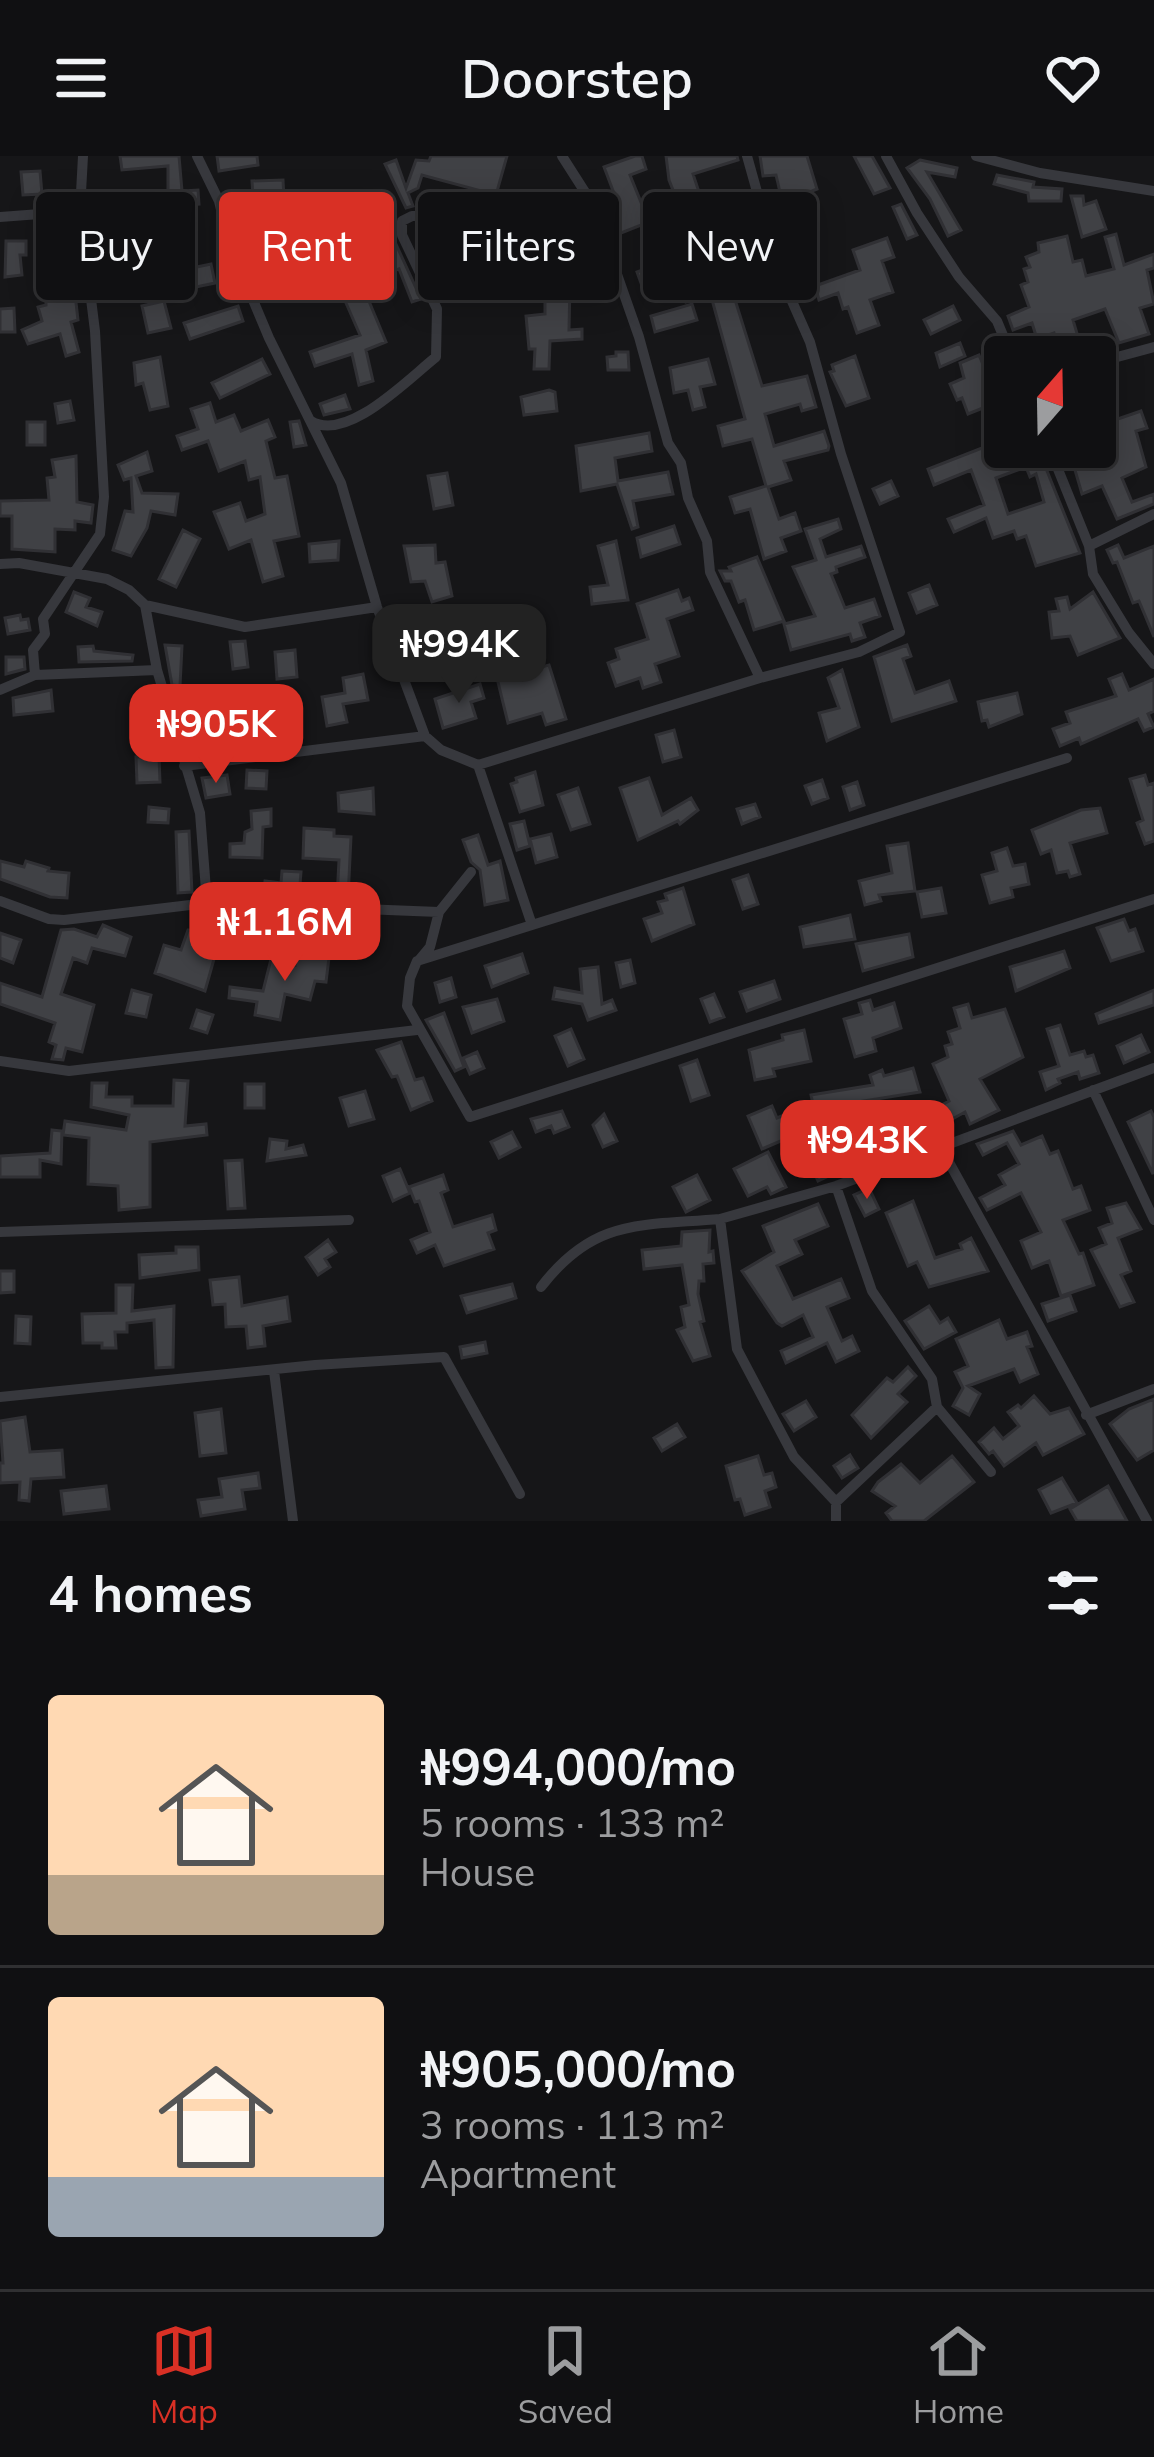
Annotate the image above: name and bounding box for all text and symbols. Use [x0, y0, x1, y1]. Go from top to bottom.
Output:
text: Doorstep [461, 44, 693, 112]
icon: menu [48, 45, 114, 111]
icon: heart [1040, 45, 1106, 111]
chip: Buy [36, 192, 195, 300]
chip: Rent [219, 192, 394, 300]
chip: Filters [418, 192, 619, 300]
chip: New [643, 192, 817, 300]
north arrow [984, 336, 1116, 468]
map controls [984, 336, 1116, 468]
pin: ₦994K [375, 604, 543, 706]
text: ₦994K [399, 618, 519, 667]
pin: ₦905K [132, 684, 300, 786]
text: ₦905K [156, 698, 276, 747]
pin: ₦1.16M [187, 882, 383, 984]
text: ₦1.16M [216, 896, 354, 945]
pin: ₦943K [783, 1100, 951, 1202]
text: ₦943K [807, 1114, 927, 1163]
icon: filters [1040, 1560, 1106, 1626]
text: 4 homes [48, 1561, 253, 1625]
text: ₦994,000/mo [420, 1734, 736, 1798]
icon: home [144, 1743, 288, 1887]
text: 5 rooms · 133 m² [420, 1798, 724, 1847]
text: House [420, 1847, 535, 1896]
text: ₦905,000/mo [420, 2036, 736, 2100]
icon: home [144, 2045, 288, 2189]
text: 3 rooms · 113 m² [420, 2100, 724, 2149]
text: Apartment [420, 2149, 616, 2198]
tab: Map [150, 2318, 218, 2431]
tab: Saved [518, 2318, 613, 2431]
tab: Home [913, 2318, 1004, 2431]

